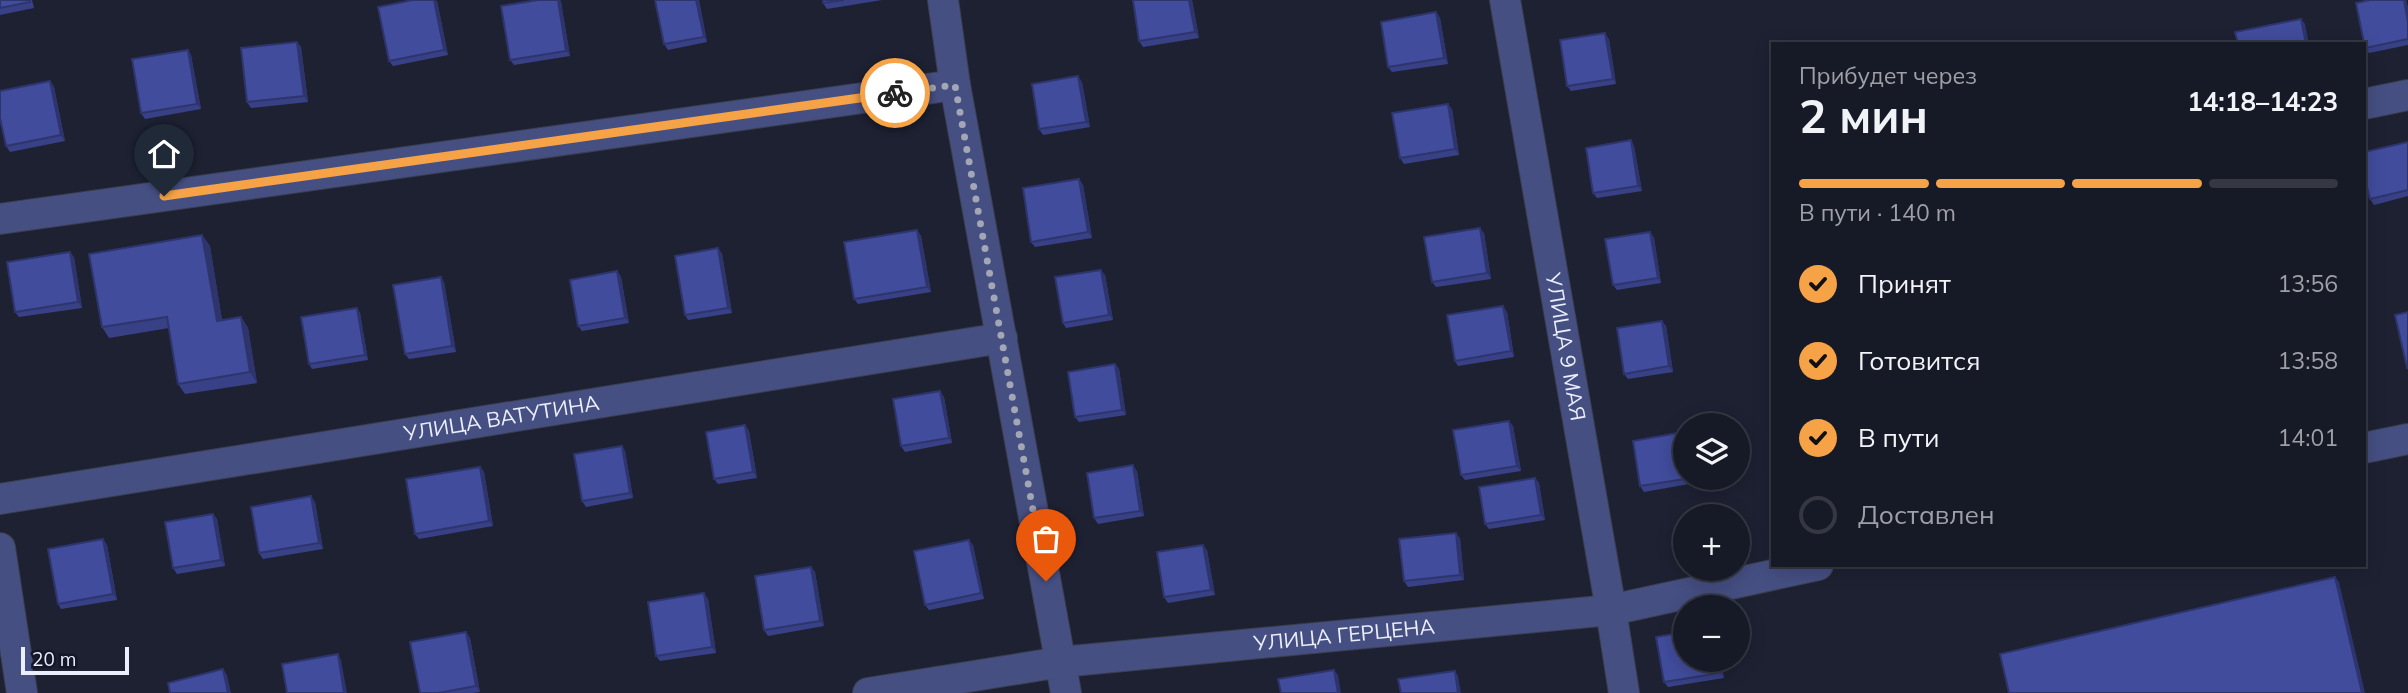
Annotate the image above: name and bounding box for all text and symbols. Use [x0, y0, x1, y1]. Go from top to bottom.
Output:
courier [860, 58, 930, 128]
text: Прибудет через [1799, 61, 1977, 90]
icon: bike [876, 74, 914, 112]
text: 14:18–14:23 [2187, 85, 2338, 118]
text: 2 мин [1799, 87, 1928, 145]
pin [134, 124, 194, 196]
icon: home [145, 135, 183, 173]
text: В пути · 140 m [1799, 198, 1956, 227]
icon: check [1799, 265, 1837, 303]
text: Принят [1858, 267, 1951, 300]
text: 13:56 [2278, 269, 2338, 298]
street label: УЛИЦА 9 МАЯ [1540, 270, 1592, 422]
icon: check [1799, 342, 1837, 380]
text: Готовится [1858, 344, 1981, 377]
text: 13:58 [2278, 346, 2338, 375]
street label: УЛИЦА ВАТУТИНА [401, 389, 602, 446]
map controls [1673, 413, 1750, 672]
button: layers [1673, 413, 1750, 490]
icon: check [1799, 419, 1837, 457]
text: В пути [1858, 421, 1939, 454]
text: 14:01 [2278, 423, 2338, 452]
text: Доставлен [1858, 498, 1995, 531]
button: + [1673, 504, 1750, 581]
pin [1016, 509, 1076, 581]
icon: bag [1027, 520, 1065, 558]
button: − [1673, 595, 1750, 672]
street label: УЛИЦА ГЕРЦЕНА [1251, 613, 1437, 656]
scale bar [21, 644, 130, 676]
text: 20 m [32, 647, 76, 671]

